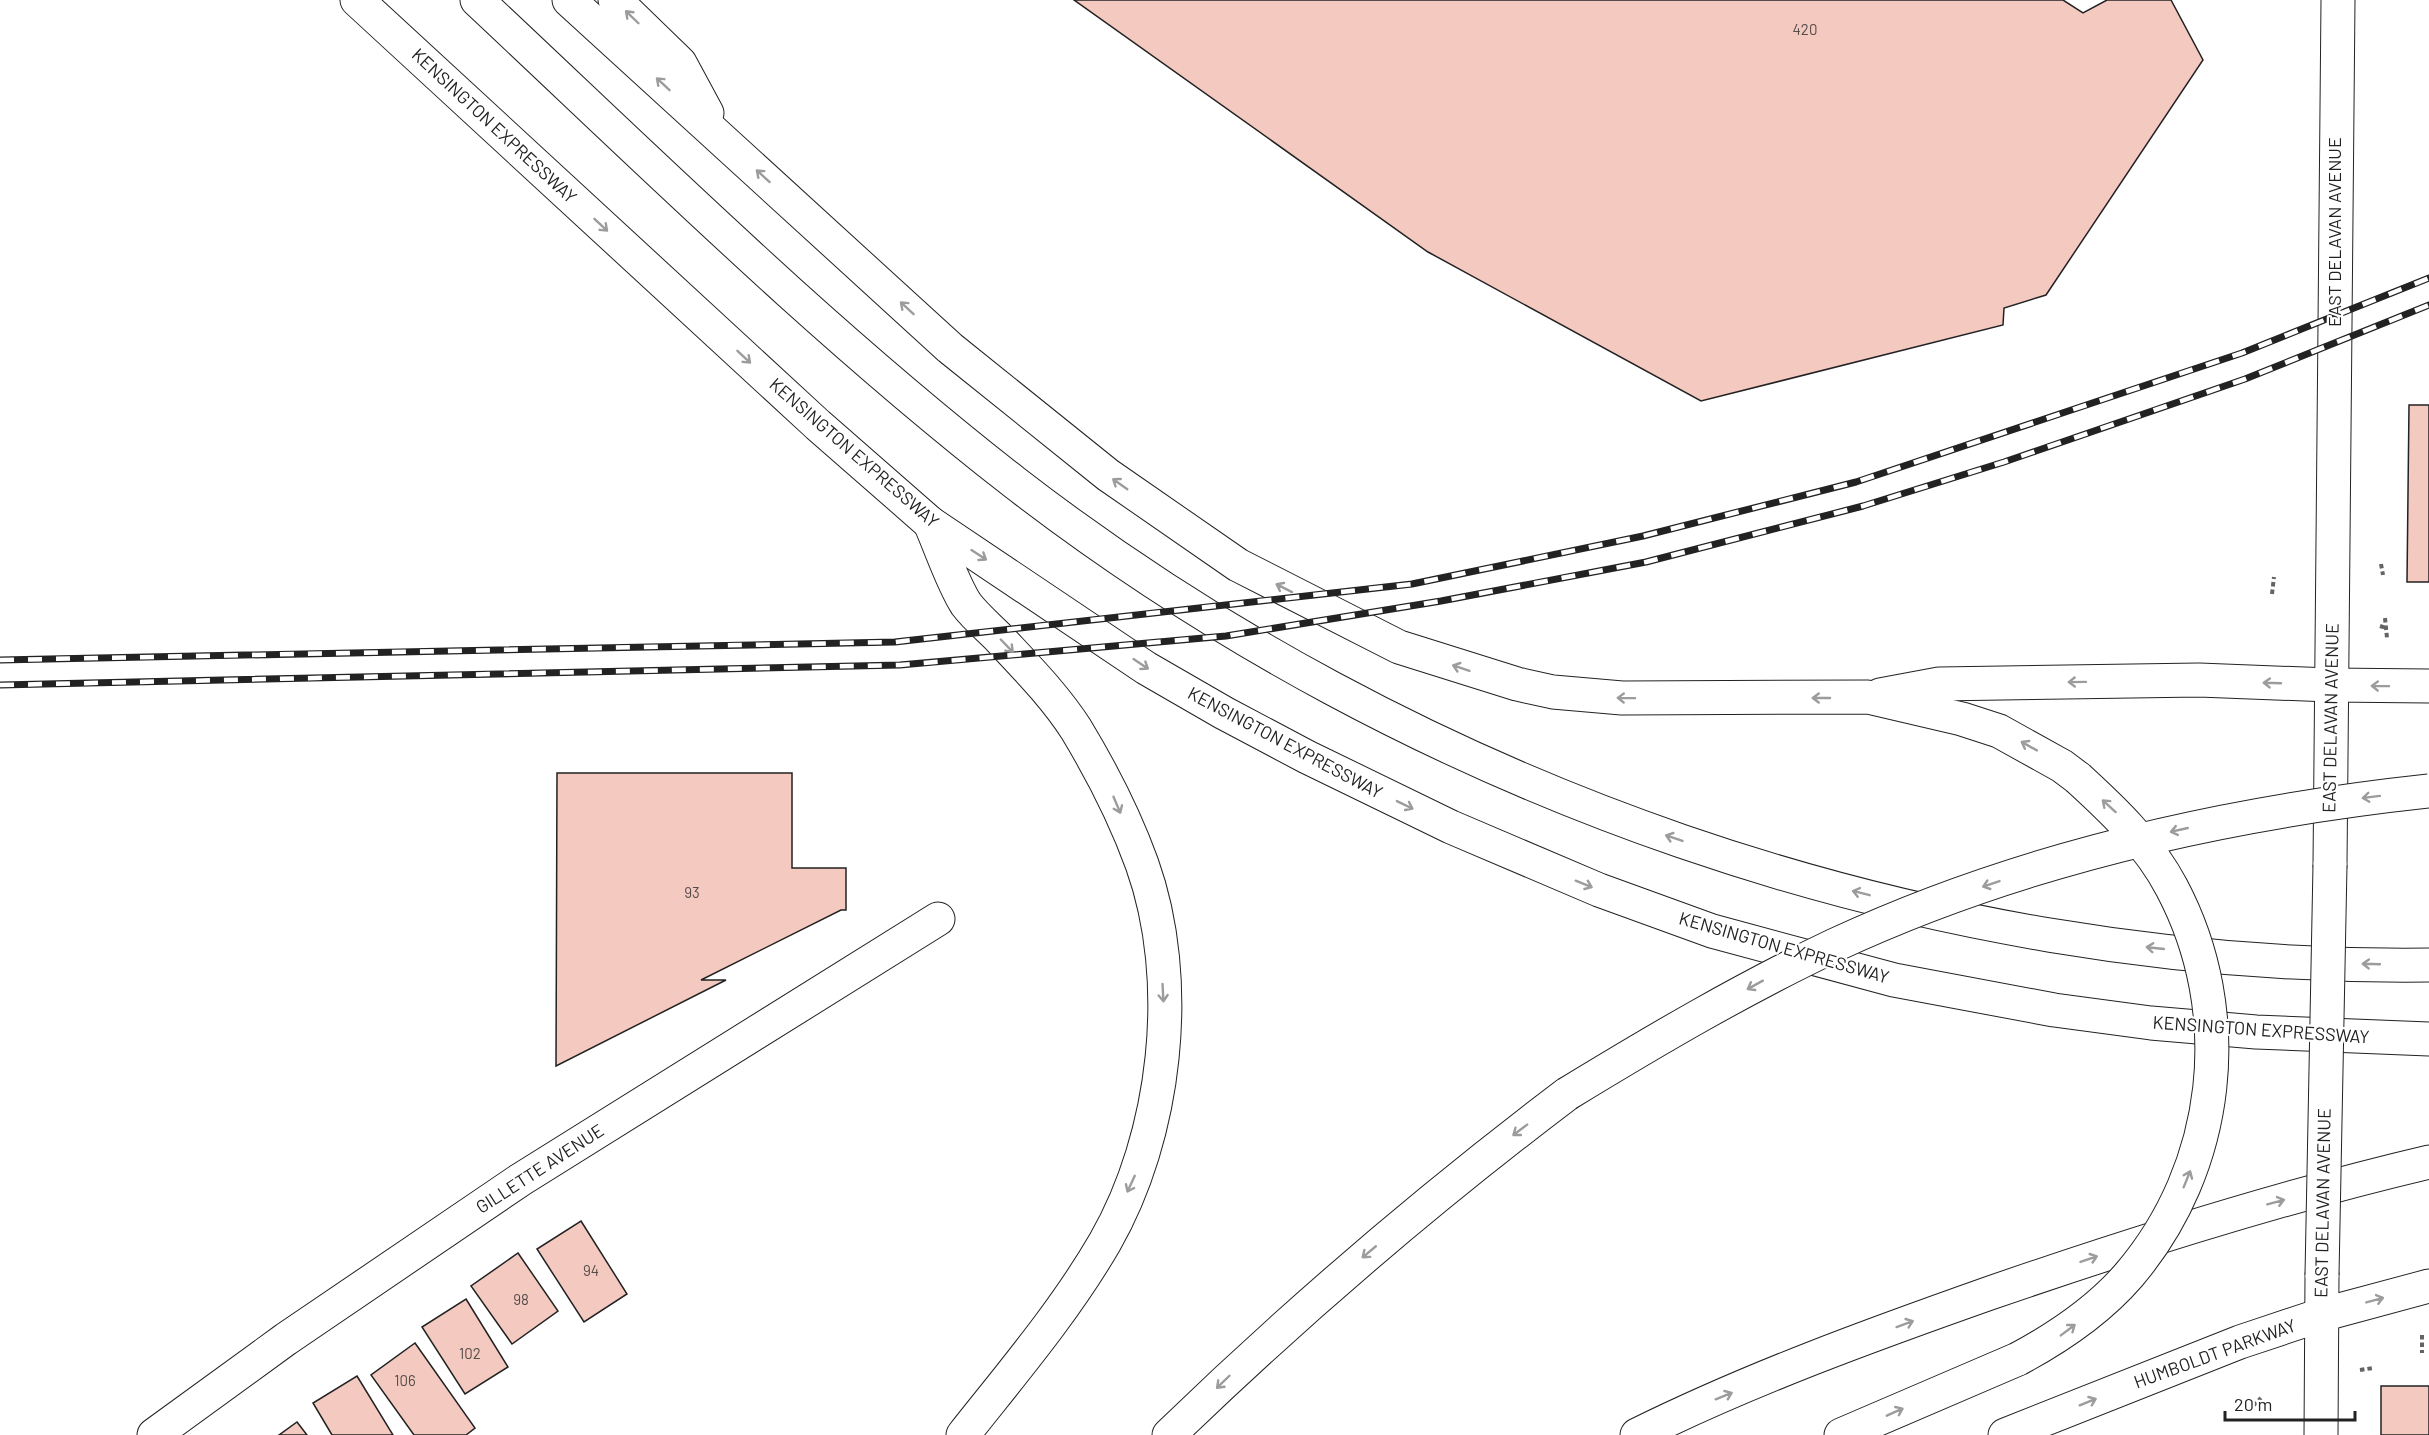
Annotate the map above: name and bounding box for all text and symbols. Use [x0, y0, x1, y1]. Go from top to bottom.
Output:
one-way arrow [625, 10, 640, 24]
house number: 420 [1793, 20, 1817, 38]
street label: KENSINGTON EXPRESSWAY [408, 43, 582, 207]
one-way arrow [656, 77, 671, 91]
street label: EAST DELAVAN AVENUE [2323, 137, 2345, 327]
one-way arrow [756, 169, 771, 183]
one-way arrow [593, 218, 608, 232]
one-way arrow [900, 301, 915, 315]
one-way arrow [737, 350, 752, 364]
street label: KENSINGTON EXPRESSWAY [765, 373, 944, 532]
one-way arrow [1112, 478, 1128, 490]
one-way arrow [971, 549, 987, 561]
one-way arrow [1276, 582, 1293, 594]
street label: EAST DELAVAN AVENUE [2317, 623, 2343, 813]
one-way arrow [1000, 639, 1014, 654]
one-way arrow [1132, 658, 1149, 670]
one-way arrow [1452, 662, 1471, 673]
one-way arrow [2067, 676, 2087, 688]
one-way arrow [2262, 677, 2282, 689]
one-way arrow [2370, 680, 2390, 692]
street label: KENSINGTON EXPRESSWAY [1184, 681, 1387, 803]
one-way arrow [1617, 692, 1637, 704]
one-way arrow [1812, 692, 1832, 704]
one-way arrow [2021, 740, 2038, 752]
one-way arrow [2361, 792, 2381, 803]
one-way arrow [1112, 796, 1123, 814]
one-way arrow [2102, 799, 2117, 813]
one-way arrow [1396, 800, 1414, 812]
one-way arrow [2169, 824, 2188, 836]
one-way arrow [1665, 831, 1684, 842]
one-way arrow [1574, 879, 1593, 890]
one-way arrow [1983, 879, 2001, 890]
house number: 93 [684, 883, 700, 901]
one-way arrow [1851, 887, 1870, 899]
street label: KENSINGTON EXPRESSWAY [1677, 907, 1892, 988]
one-way arrow [2146, 943, 2166, 954]
one-way arrow [2361, 958, 2381, 969]
one-way arrow [1746, 980, 1764, 991]
one-way arrow [1158, 983, 1169, 1003]
street label: KENSINGTON EXPRESSWAY [2152, 1010, 2370, 1048]
street label: EAST DELAVAN AVENUE [2309, 1108, 2335, 1298]
street label: GILLETTE AVENUE [471, 1119, 608, 1218]
one-way arrow [1513, 1123, 1529, 1136]
one-way arrow [2182, 1170, 2193, 1189]
one-way arrow [1125, 1175, 1136, 1193]
one-way arrow [2266, 1195, 2285, 1207]
one-way arrow [1362, 1245, 1377, 1259]
one-way arrow [2079, 1252, 2098, 1263]
house number: 94 [583, 1261, 599, 1279]
house number: 98 [513, 1290, 529, 1308]
one-way arrow [2365, 1294, 2384, 1306]
street label: HUMBOLDT PARKWAY [2131, 1313, 2299, 1393]
one-way arrow [1895, 1317, 1914, 1328]
one-way arrow [2059, 1323, 2075, 1336]
house number: 102 [459, 1344, 481, 1362]
house number: 106 [394, 1371, 416, 1389]
one-way arrow [1216, 1375, 1231, 1389]
scale bar [2225, 1384, 2356, 1422]
one-way arrow [1715, 1390, 1733, 1401]
text: 20 m [2234, 1393, 2272, 1415]
one-way arrow [2078, 1396, 2096, 1407]
one-way arrow [1886, 1406, 1904, 1417]

